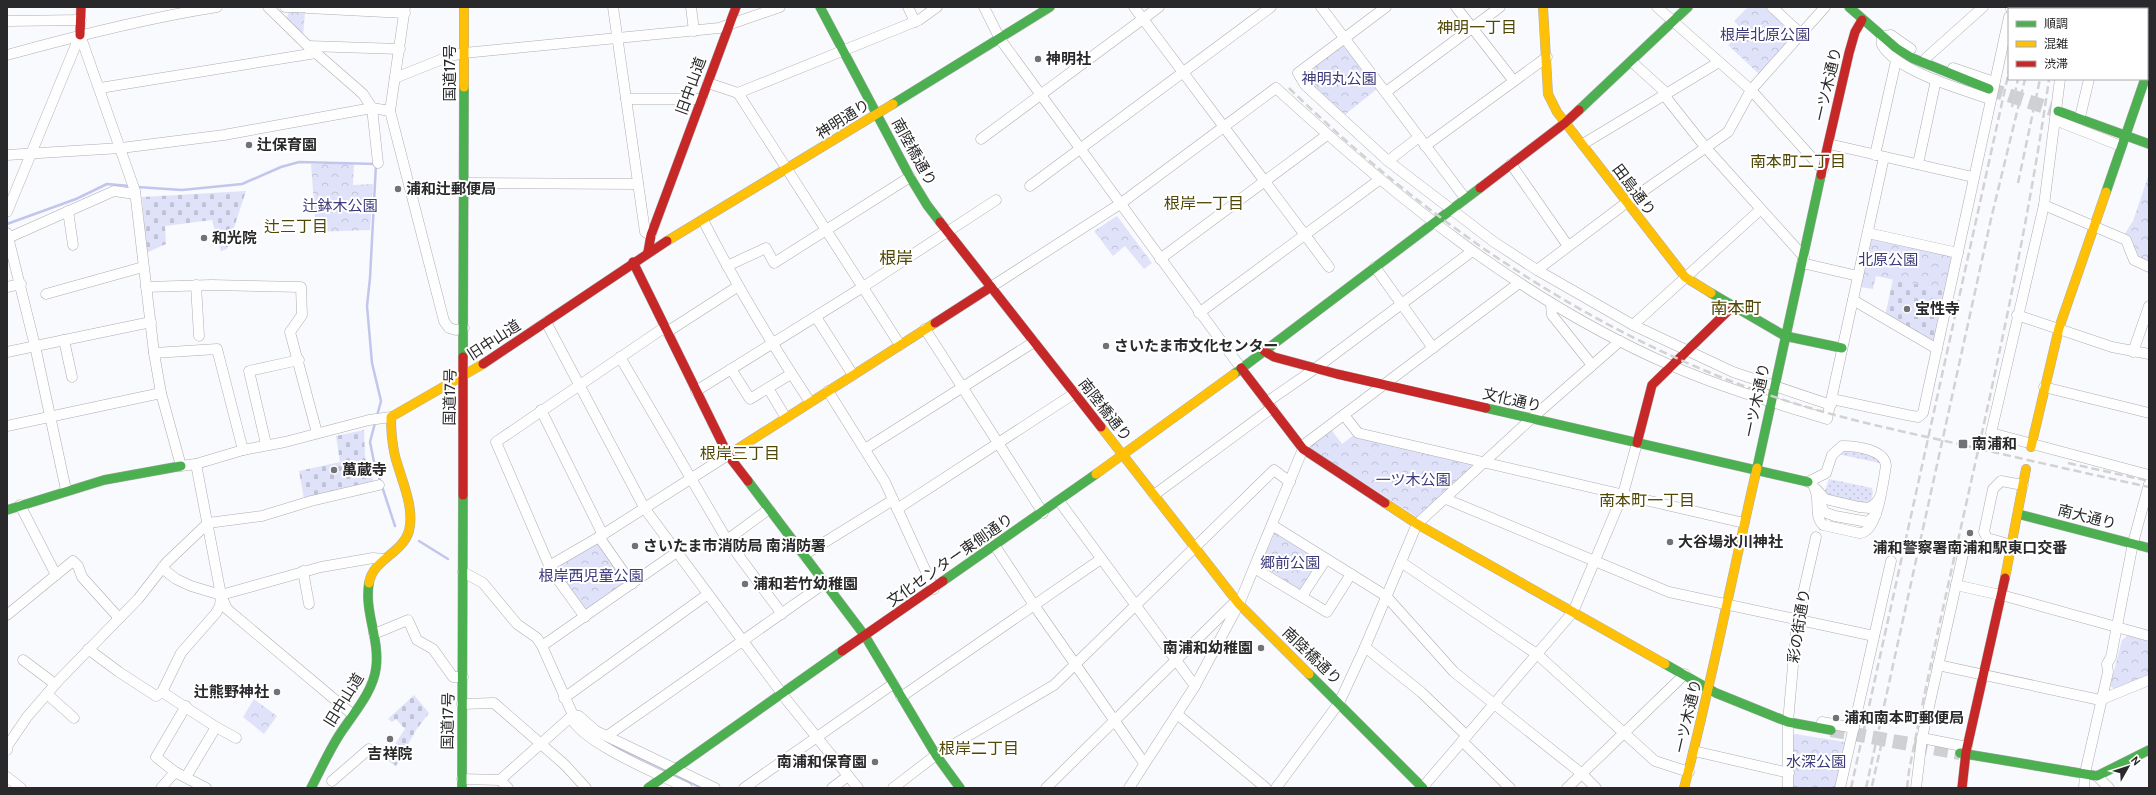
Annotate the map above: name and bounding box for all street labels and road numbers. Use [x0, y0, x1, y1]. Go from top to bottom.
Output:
street label: 国道17号 [441, 44, 459, 102]
street label: 一ツ木通り [1811, 45, 1845, 123]
street label: 旧中山道 [672, 55, 710, 117]
street label: 神明通り [813, 95, 873, 143]
street label: 南陸橋通り [888, 115, 940, 189]
street label: 田島通り [1609, 161, 1659, 219]
street label: 旧中山道 [464, 316, 524, 364]
street label: 一ツ木通り [1740, 361, 1774, 439]
street label: 国道17号 [441, 368, 459, 426]
street label: 南陸橋通り [1075, 375, 1135, 445]
street label: 文化通り [1481, 384, 1543, 416]
street label: 南大通り [2056, 501, 2118, 533]
street label: 文化センター東側通り [883, 510, 1017, 610]
street label: 彩の街通り [1784, 588, 1814, 664]
street label: 南陸橋通り [1279, 623, 1345, 689]
street label: 旧中山道 [320, 670, 368, 730]
street label: 一ツ木通り [1671, 677, 1705, 755]
street label: 国道17号 [439, 692, 457, 750]

